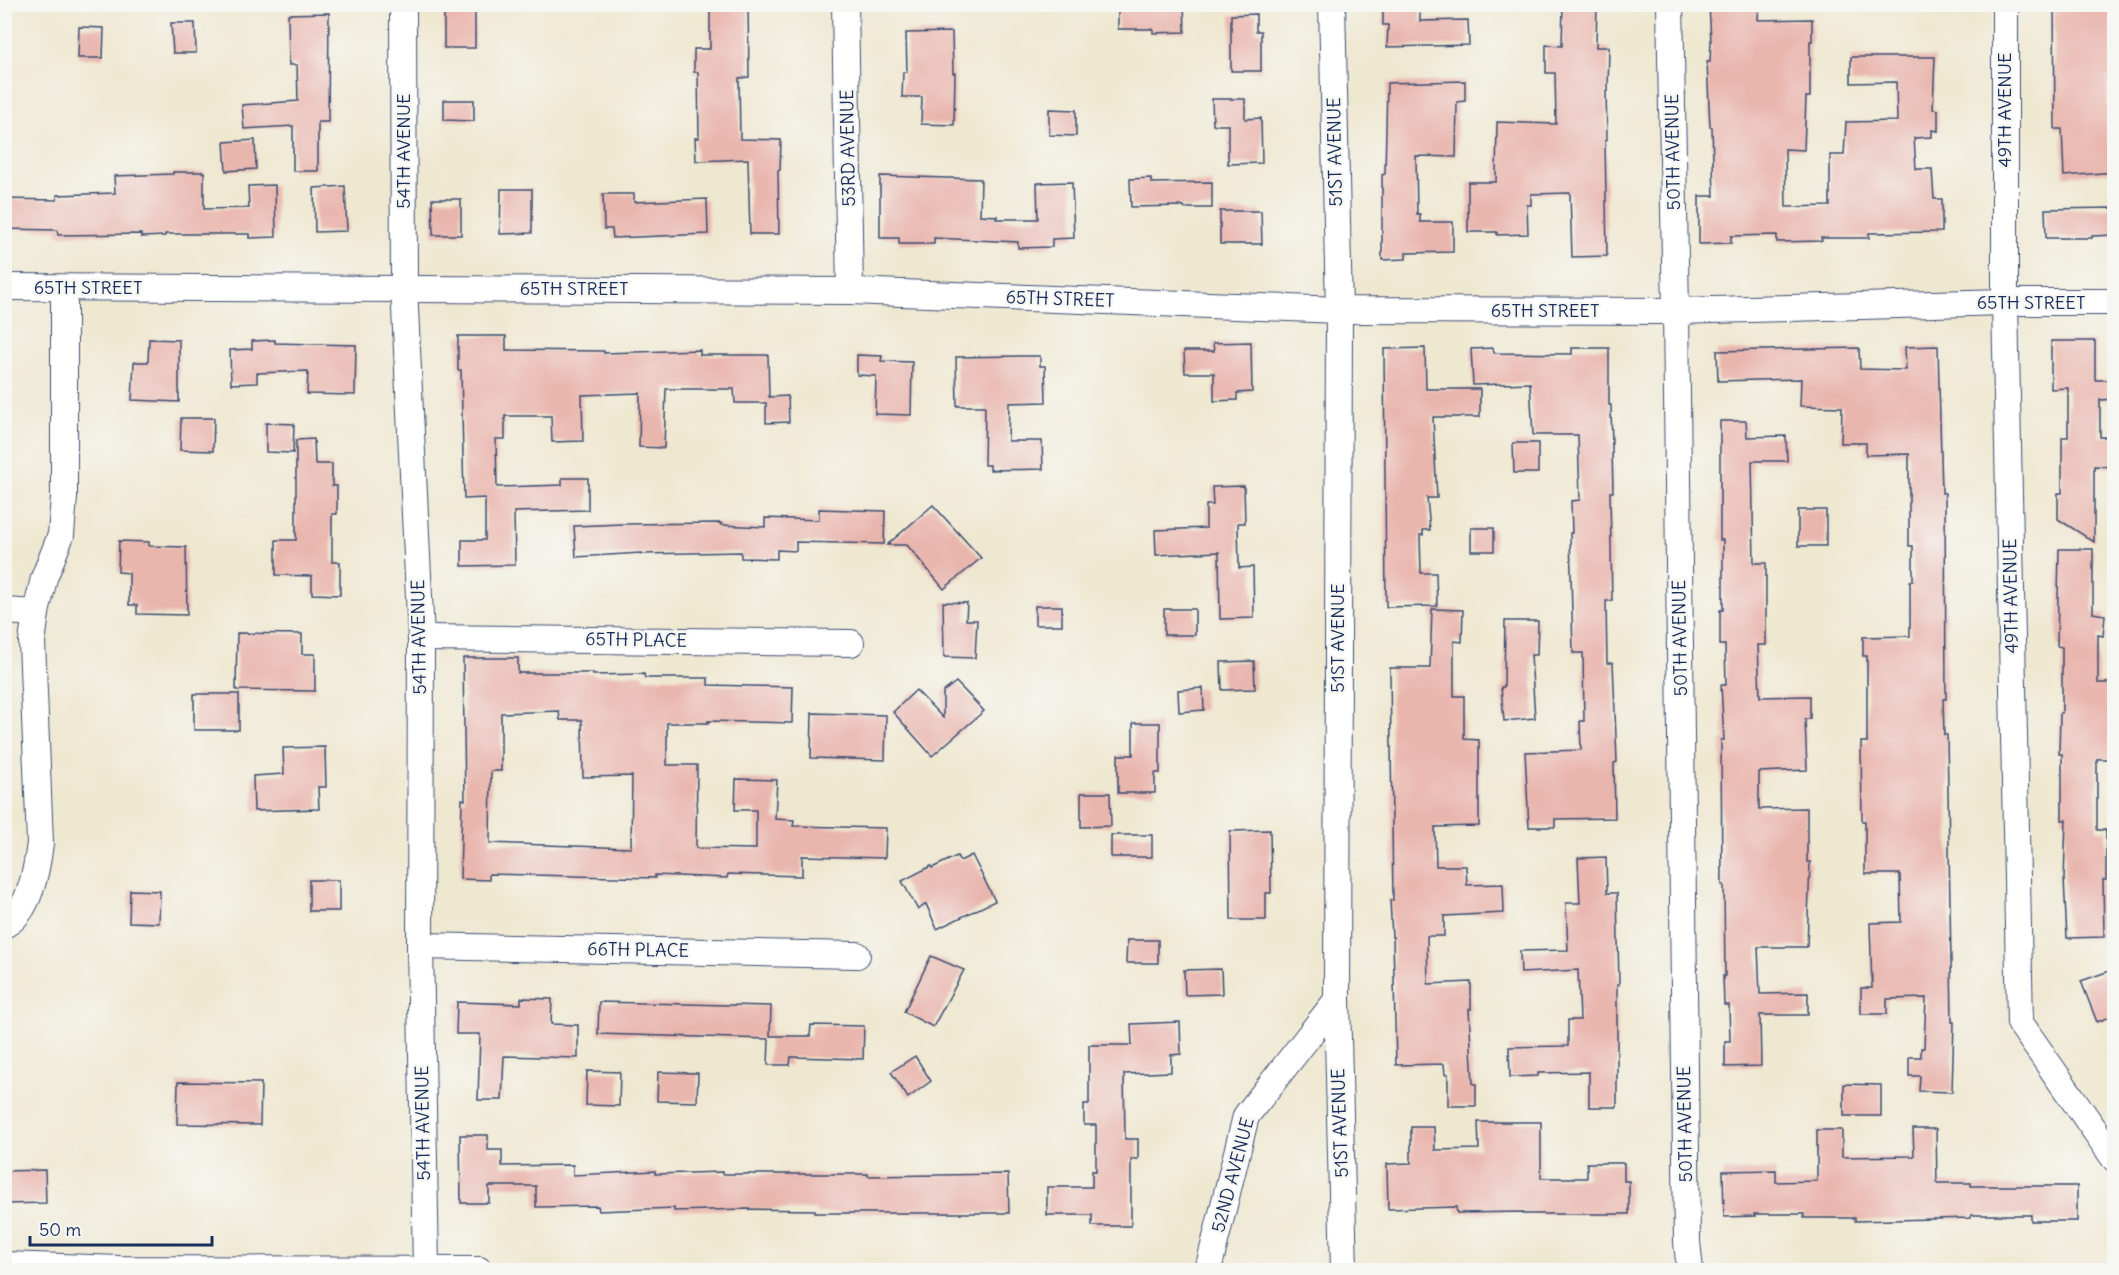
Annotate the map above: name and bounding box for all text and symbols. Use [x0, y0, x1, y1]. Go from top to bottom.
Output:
street label: 49TH AVENUE [1993, 52, 2016, 168]
street label: 53RD AVENUE [835, 89, 860, 207]
street label: 54TH AVENUE [392, 93, 415, 209]
street label: 50TH AVENUE [1660, 94, 1685, 210]
street label: 51ST AVENUE [1322, 97, 1347, 207]
street label: 65TH STREET [34, 276, 142, 299]
street label: 65TH STREET [520, 277, 628, 300]
street label: 65TH STREET [1005, 285, 1115, 312]
street label: 65TH STREET [1977, 291, 2085, 314]
street label: 65TH STREET [1491, 299, 1599, 322]
street label: 49TH AVENUE [1998, 538, 2023, 654]
street label: 54TH AVENUE [406, 579, 431, 695]
street label: 50TH AVENUE [1667, 580, 1692, 696]
street label: 51ST AVENUE [1326, 583, 1349, 693]
street label: 65TH PLACE [585, 627, 687, 652]
street label: 66TH PLACE [587, 937, 689, 962]
street label: 54TH AVENUE [410, 1065, 435, 1181]
street label: 50TH AVENUE [1672, 1066, 1697, 1182]
street label: 51ST AVENUE [1326, 1068, 1353, 1178]
street label: 52ND AVENUE [1206, 1115, 1259, 1235]
scale bar [30, 1209, 212, 1247]
text: 50 m [39, 1218, 81, 1241]

